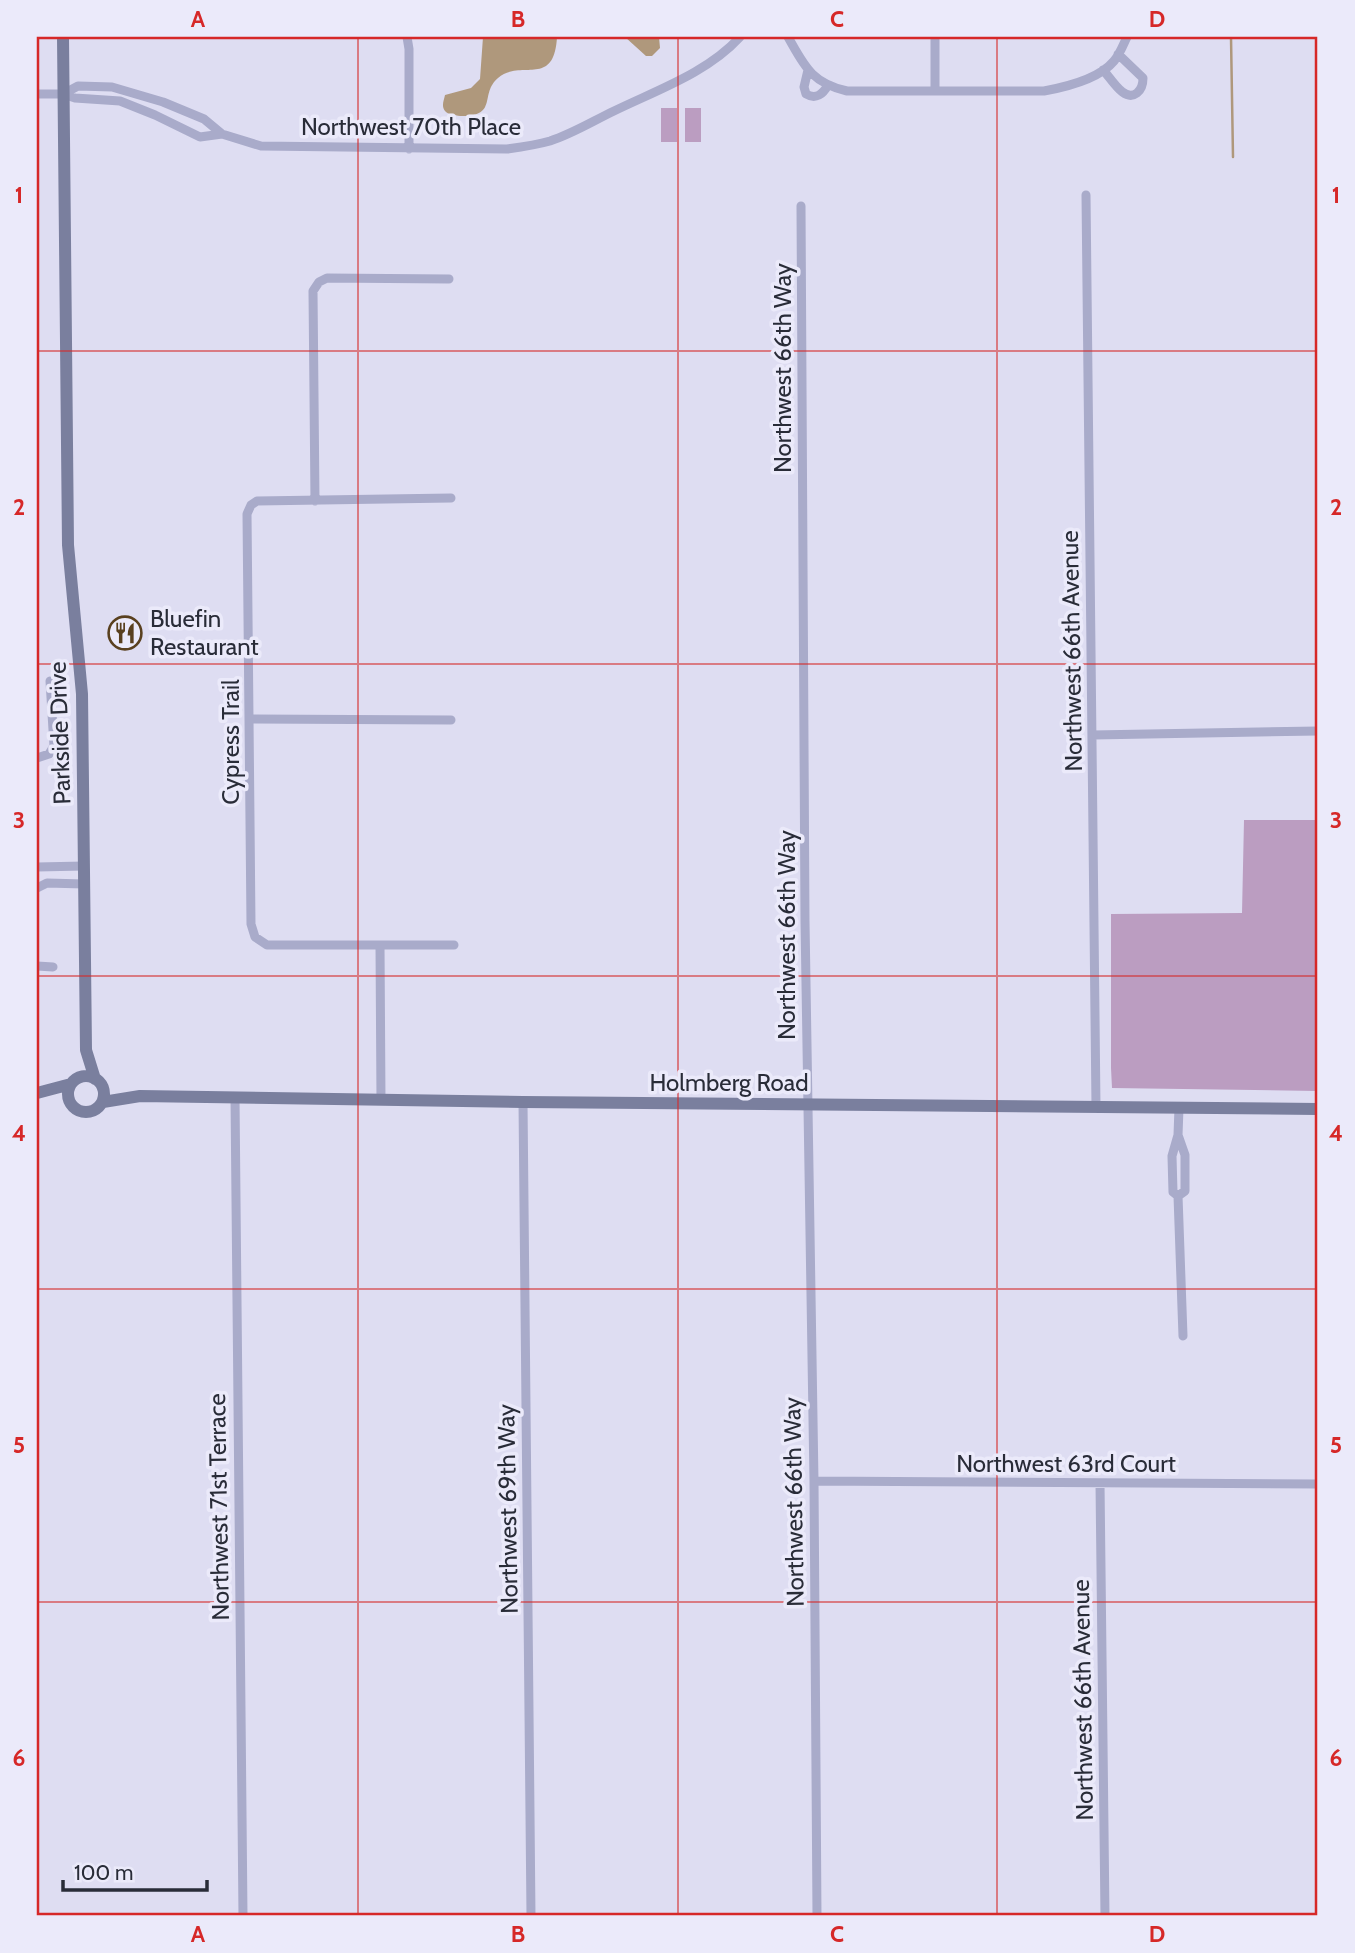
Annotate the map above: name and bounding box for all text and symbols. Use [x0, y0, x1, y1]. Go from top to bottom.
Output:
text: A [191, 5, 206, 33]
text: B [511, 5, 525, 33]
text: C [830, 5, 844, 33]
text: D [1149, 5, 1165, 33]
street label: Northwest 70th Place [301, 112, 521, 141]
text: 1 [15, 181, 23, 209]
text: 1 [1332, 181, 1340, 209]
street label: Northwest 66th Way [768, 263, 797, 473]
text: 2 [13, 493, 25, 521]
text: 2 [1330, 493, 1342, 521]
street label: Northwest 66th Avenue [1055, 530, 1088, 772]
place label: Bluefin Restaurant [150, 604, 259, 661]
restaurant icon: Bluefin Restaurant [106, 614, 144, 652]
street label: Parkside Drive [43, 661, 76, 805]
street label: Cypress Trail [216, 679, 245, 805]
text: 3 [13, 806, 25, 834]
text: 3 [1330, 806, 1342, 834]
street label: Northwest 66th Way [772, 830, 801, 1040]
street label: Holmberg Road [650, 1068, 808, 1097]
text: 4 [12, 1119, 26, 1147]
text: 4 [1329, 1119, 1343, 1147]
street label: Northwest 71st Terrace [202, 1393, 235, 1621]
street label: Northwest 66th Way [777, 1397, 810, 1607]
street label: Northwest 69th Way [491, 1404, 524, 1614]
text: 5 [13, 1431, 25, 1459]
text: 5 [1330, 1431, 1342, 1459]
street label: Northwest 63rd Court [956, 1449, 1176, 1478]
street label: Northwest 66th Avenue [1066, 1579, 1099, 1821]
text: 6 [13, 1744, 25, 1772]
text: 6 [1330, 1744, 1342, 1772]
scale bar [63, 1848, 206, 1892]
text: 100 m [74, 1860, 133, 1885]
text: A [191, 1920, 206, 1948]
text: B [511, 1920, 525, 1948]
text: C [830, 1920, 844, 1948]
text: D [1149, 1920, 1165, 1948]

